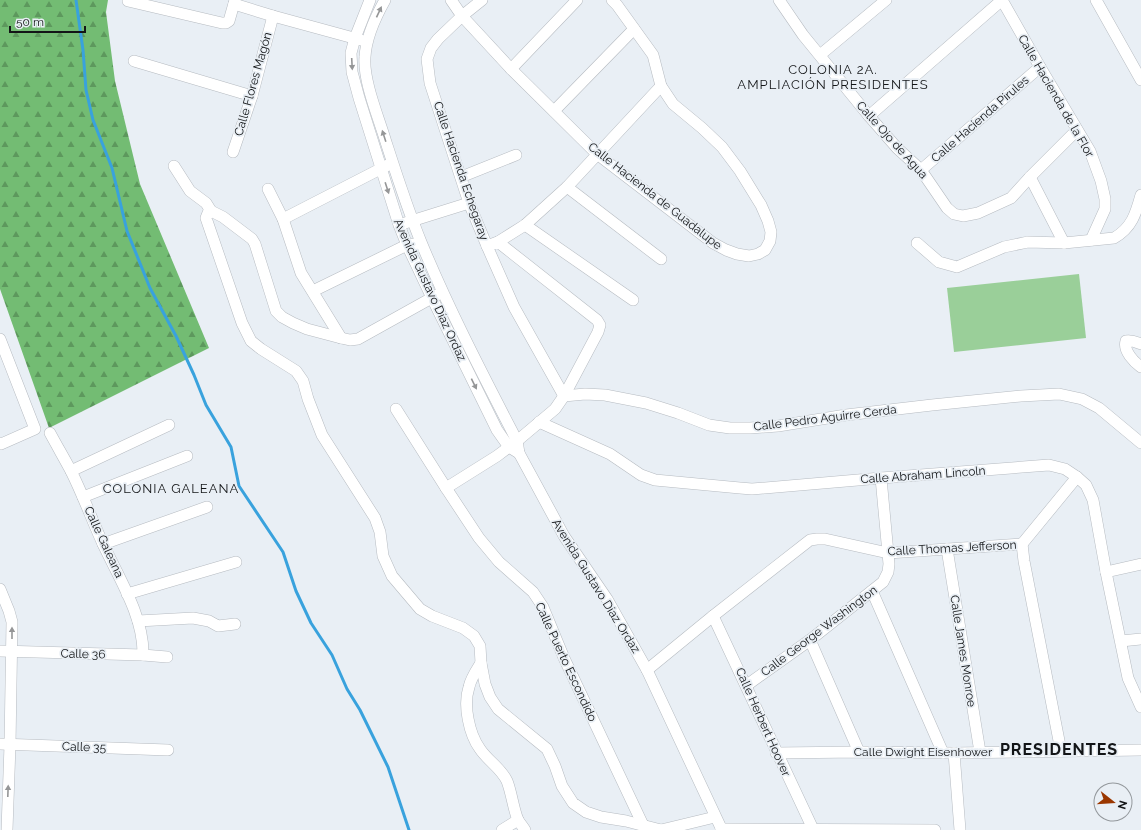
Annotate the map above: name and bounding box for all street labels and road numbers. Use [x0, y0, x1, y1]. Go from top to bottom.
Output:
street label: Calle Flores Magón [231, 30, 275, 138]
street label: Calle Hacienda de la Flor [1015, 32, 1097, 160]
street label: Calle Hacienda Pirules [928, 73, 1032, 165]
street label: Calle Ojo de Agua [853, 98, 931, 182]
street label: Calle Hacienda Echegaray [431, 100, 492, 243]
street label: Calle Hacienda de Guadalupe [585, 139, 725, 253]
street label: Avenida Gustavo Díaz Ordaz [391, 217, 469, 364]
street label: Calle Pedro Aguirre Cerda [753, 402, 897, 434]
street label: Calle Abraham Lincoln [860, 464, 986, 486]
street label: Calle Galeana [81, 504, 127, 580]
street label: Avenida Gustavo Díaz Ordaz [549, 516, 643, 656]
street label: Calle Thomas Jefferson [887, 538, 1017, 558]
street label: Calle George Washington [758, 583, 880, 679]
street label: Calle James Monroe [947, 594, 979, 708]
street label: Calle Puerto Escondido [532, 600, 600, 724]
street label: Calle 36 [60, 647, 106, 661]
street label: Calle Herbert Hoover [733, 666, 794, 779]
street label: Calle 35 [62, 739, 107, 755]
street label: Calle Dwight Eisenhower [854, 745, 993, 759]

